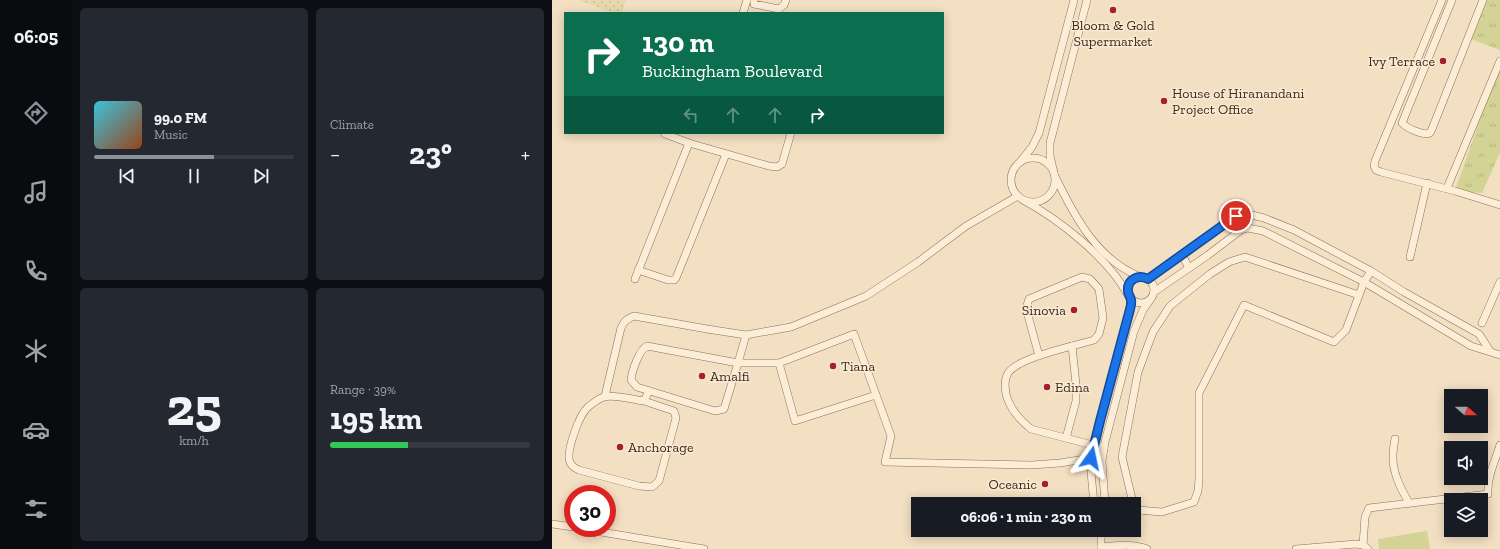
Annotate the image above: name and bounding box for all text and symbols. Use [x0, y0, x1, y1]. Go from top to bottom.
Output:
marker: Bloom & Gold Supermarket [1108, 5, 1118, 15]
place label: Bloom & Gold Supermarket [1071, 17, 1155, 50]
text: 06:05 [14, 26, 58, 48]
text: 130 m [642, 26, 714, 59]
icon: right [576, 28, 628, 80]
place label: Ivy Terrace [1368, 53, 1435, 70]
marker: Ivy Terrace [1438, 56, 1448, 66]
text: Buckingham Boulevard [642, 60, 823, 82]
place label: House of Hiranandani Project Office [1172, 85, 1304, 118]
marker: House of Hiranandani Project Office [1159, 96, 1169, 106]
icon: directions [22, 99, 50, 127]
icon: left [680, 104, 702, 126]
icon: ahead [722, 104, 744, 126]
icon: ahead [764, 104, 786, 126]
icon: right [806, 104, 828, 126]
text: 99.0 FM [154, 109, 207, 127]
text: Climate [330, 117, 374, 132]
text: Music [154, 127, 188, 142]
text: 23° [409, 136, 452, 172]
text: − [330, 141, 340, 168]
text: + [521, 141, 530, 168]
icon: previous [116, 165, 138, 187]
icon: pause [183, 165, 205, 187]
icon: next [250, 165, 272, 187]
icon: music [22, 178, 50, 206]
pin [1219, 199, 1253, 233]
icon: arrive [1225, 205, 1247, 227]
icon: phone [22, 257, 50, 285]
place label: Sinovia [1022, 302, 1066, 319]
marker: Sinovia [1069, 305, 1079, 315]
icon: climate [22, 337, 50, 365]
place label: Tiana [841, 358, 875, 375]
marker: Tiana [828, 361, 838, 371]
place label: Amalfi [710, 368, 750, 385]
marker: Amalfi [697, 371, 707, 381]
text: 25 [166, 376, 222, 438]
place label: Edina [1055, 379, 1090, 396]
text: Range · 39% [330, 382, 396, 397]
marker: Edina [1042, 382, 1052, 392]
north arrow [1444, 389, 1488, 433]
map controls [1444, 389, 1488, 537]
text: 195 km [330, 401, 422, 437]
icon: car [22, 416, 50, 444]
text: km/h [179, 433, 209, 448]
position arrow [1070, 437, 1112, 479]
place label: Anchorage [628, 439, 694, 456]
button: sound [1444, 441, 1488, 485]
marker: Anchorage [615, 442, 625, 452]
place label: Oceanic [989, 476, 1037, 493]
marker: Oceanic [1040, 479, 1050, 489]
speed limit sign: 30 [564, 485, 616, 537]
button: layers [1444, 493, 1488, 537]
icon: filters [22, 495, 50, 523]
text: 06:06 · 1 min · 230 m [960, 508, 1092, 526]

